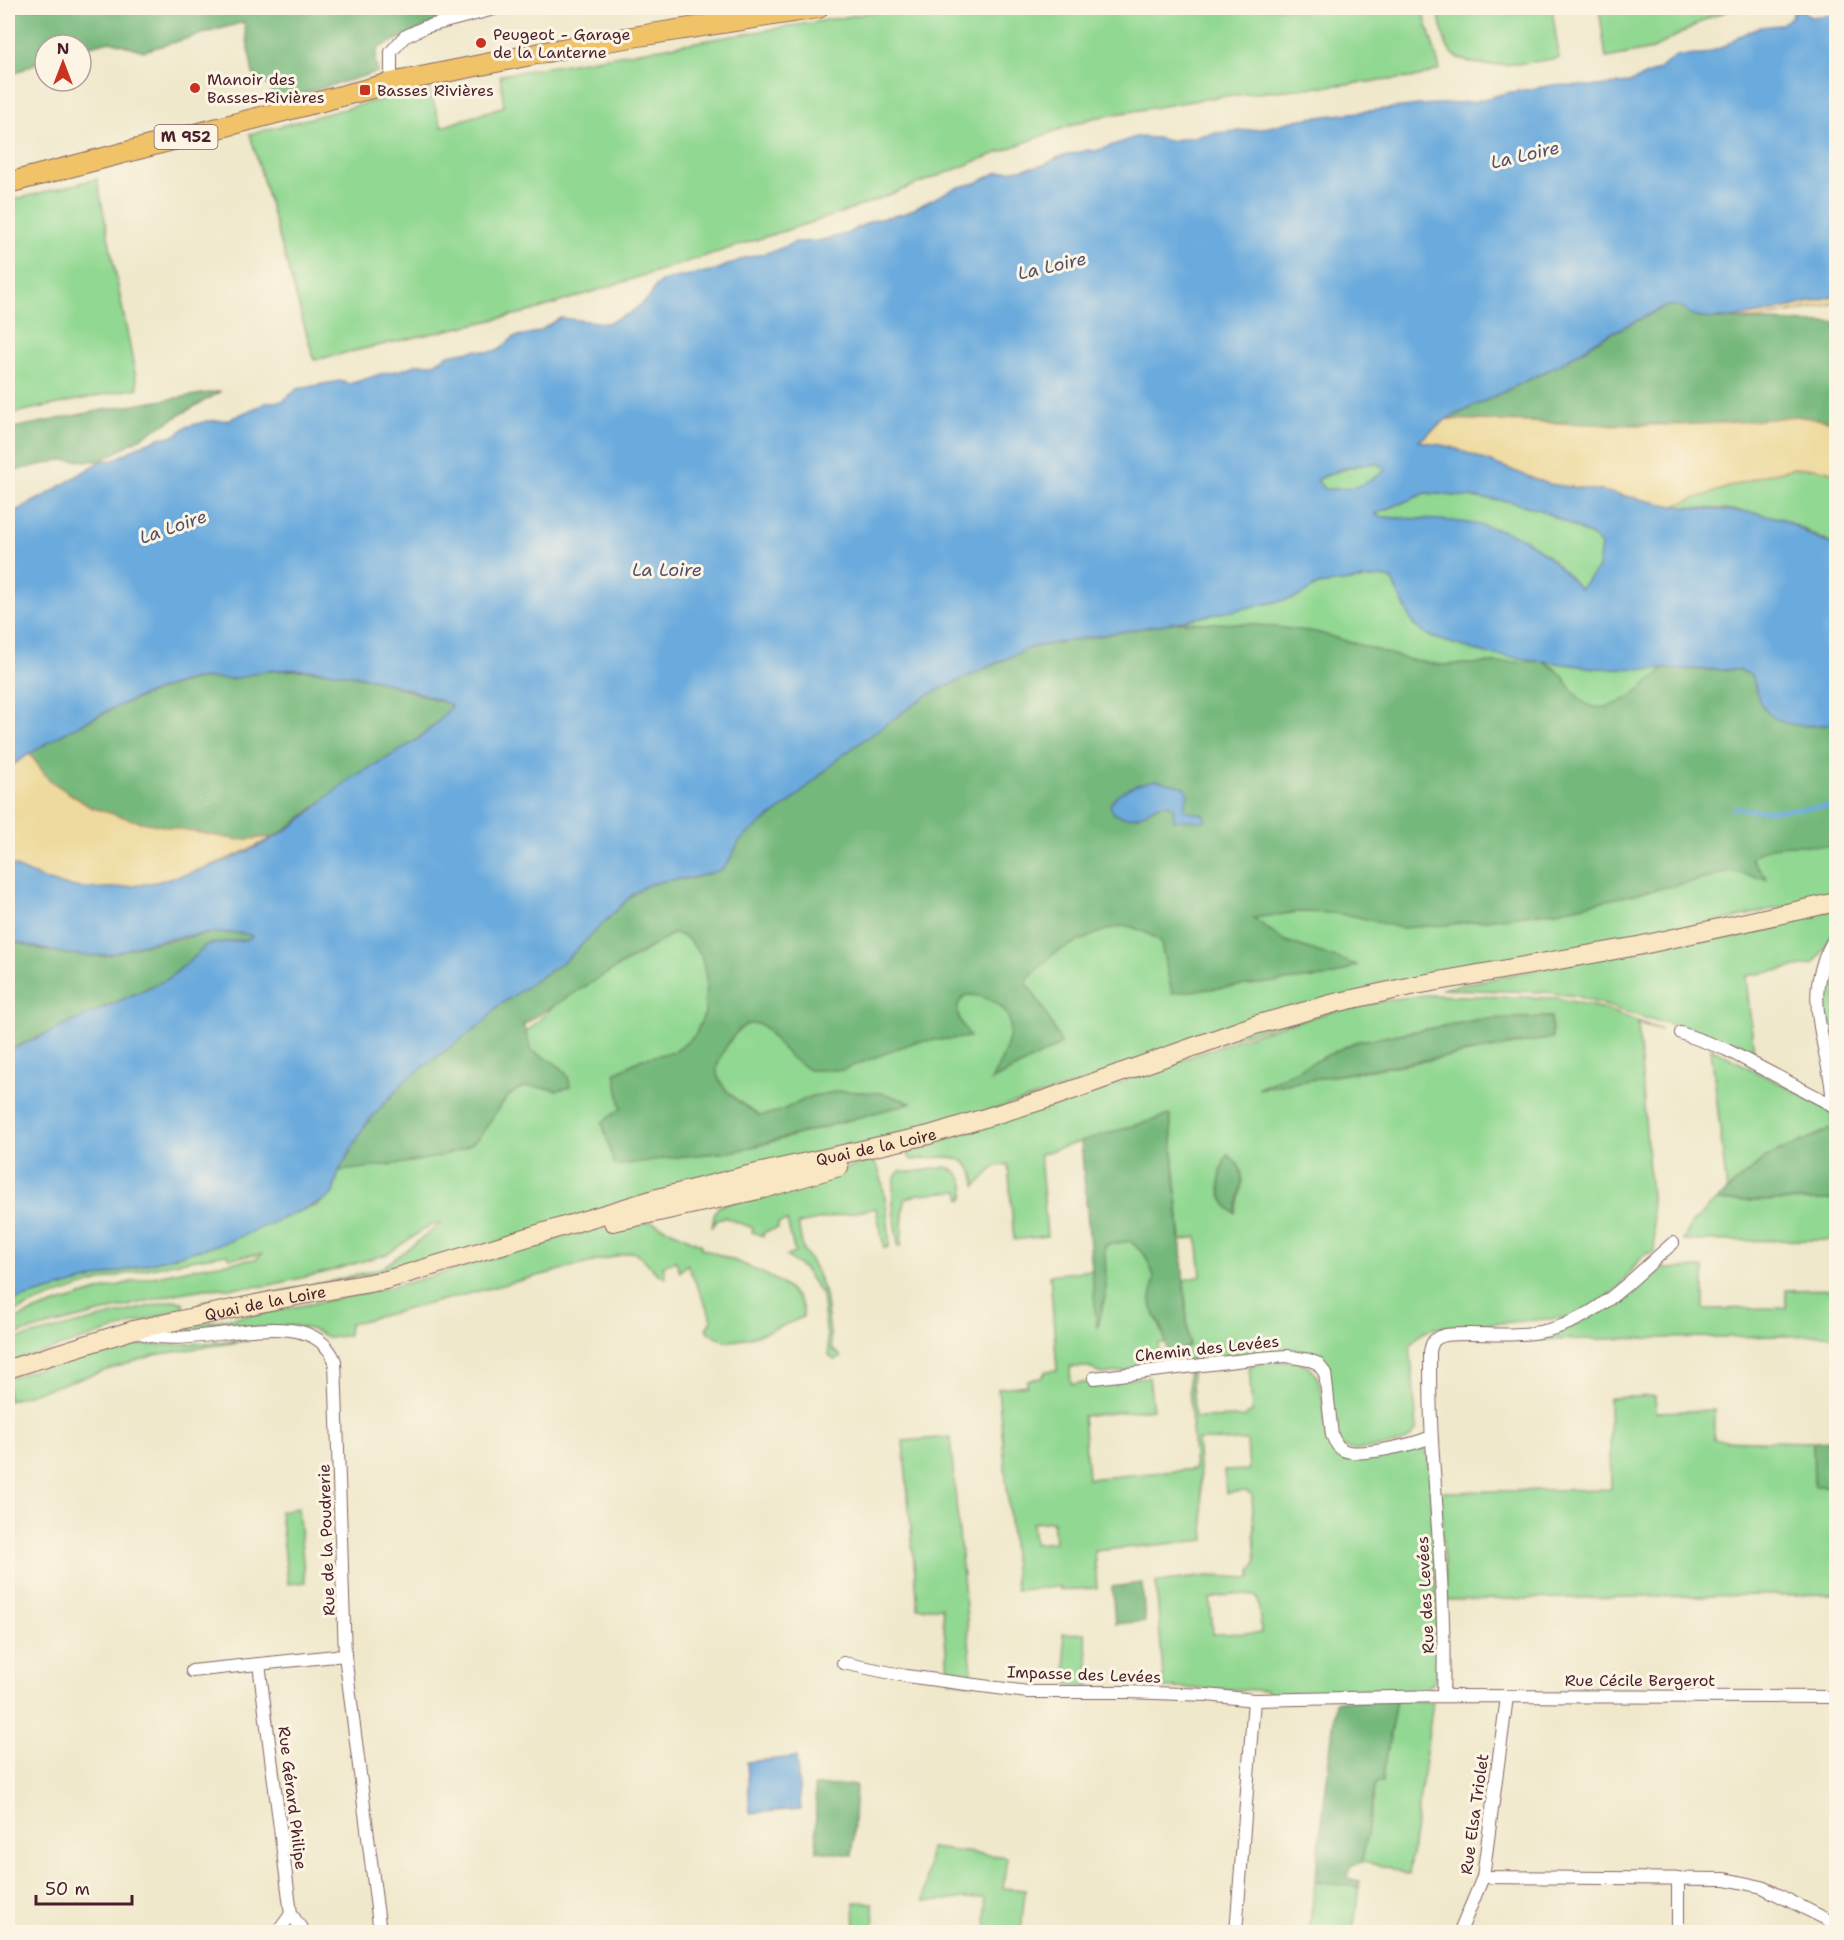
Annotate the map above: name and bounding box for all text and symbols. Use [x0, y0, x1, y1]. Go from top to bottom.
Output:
place label: Peugeot - Garage de la Lanterne [493, 24, 630, 63]
north arrow [33, 33, 93, 93]
marker: Peugeot - Garage de la Lanterne [474, 36, 488, 50]
text: N [57, 38, 69, 59]
place label: Manoir des Basses-Rivières [207, 69, 325, 108]
place label: Basses Rivières [377, 80, 494, 101]
marker: Manoir des Basses-Rivières [188, 81, 202, 95]
marker: Basses Rivières [358, 83, 372, 97]
road number: M 952 [154, 125, 218, 149]
water label: La Loire [1488, 135, 1562, 175]
water label: La Loire [1015, 246, 1089, 286]
water label: La Loire [136, 504, 210, 550]
water label: La Loire [632, 558, 702, 582]
street label: Quai de la Loire [814, 1123, 939, 1171]
street label: Quai de la Loire [203, 1281, 328, 1326]
street label: Chemin des Levées [1134, 1330, 1280, 1367]
street label: Rue de la Poudrerie [313, 1464, 340, 1616]
street label: Rue des Levées [1412, 1536, 1439, 1654]
street label: Impasse des Levées [1007, 1661, 1162, 1688]
street label: Rue Cécile Bergerot [1565, 1670, 1715, 1691]
street label: Rue Gérard Philipe [273, 1725, 312, 1871]
street label: Rue Elsa Triolet [1456, 1752, 1493, 1876]
scale bar [36, 1868, 132, 1906]
text: 50 m [45, 1877, 90, 1901]

